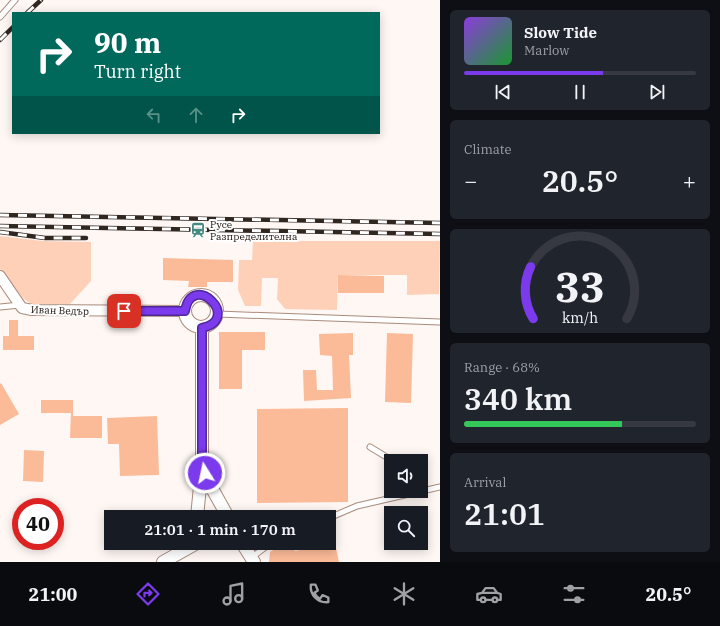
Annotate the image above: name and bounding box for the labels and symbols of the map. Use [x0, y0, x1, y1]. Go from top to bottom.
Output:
place label: Русе Разпределителна [210, 218, 298, 243]
station icon: Русе Разпределителна [189, 221, 207, 239]
pin [107, 294, 141, 328]
street label: Иван Ведър [31, 303, 89, 318]
position arrow [184, 452, 226, 494]
speed limit sign: 40 [12, 498, 64, 550]

